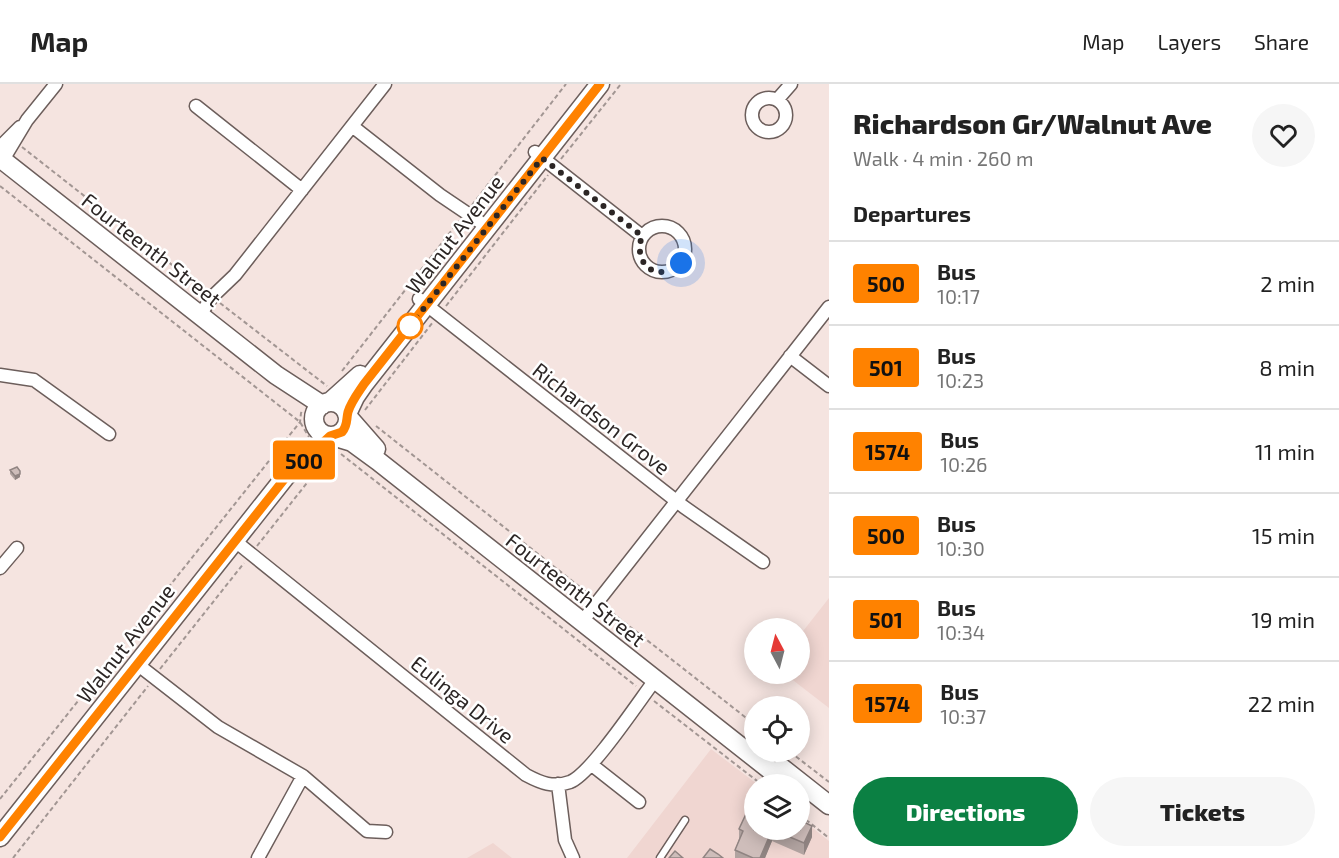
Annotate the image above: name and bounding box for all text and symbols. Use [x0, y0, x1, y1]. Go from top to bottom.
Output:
text: Map [30, 24, 88, 58]
text: Map [1082, 29, 1124, 54]
text: Layers [1157, 29, 1221, 54]
text: Share [1254, 29, 1309, 54]
button: heart [1252, 104, 1315, 167]
text: Richardson Gr/Walnut Ave [853, 106, 1212, 140]
text: Walk · 4 min · 260 m [853, 146, 1033, 170]
street label: Walnut Avenue [400, 170, 508, 298]
street label: Fourteenth Street [78, 187, 226, 311]
text: Departures [853, 200, 971, 226]
your location [666, 248, 696, 278]
text: Bus [937, 258, 976, 284]
text: 2 min [1260, 270, 1315, 296]
text: 500 [867, 271, 905, 296]
text: 10:17 [937, 284, 980, 308]
unlabelled marker [397, 313, 423, 339]
text: Bus [937, 342, 976, 368]
text: 8 min [1259, 354, 1315, 380]
text: 501 [869, 355, 903, 380]
street label: Richardson Grove [528, 357, 676, 479]
text: 10:23 [937, 368, 984, 392]
text: Bus [940, 426, 979, 452]
text: 11 min [1255, 438, 1315, 464]
text: 1574 [865, 439, 910, 464]
line badge: 500 [270, 440, 338, 479]
text: 500 [285, 448, 323, 473]
text: 10:26 [940, 452, 988, 476]
text: Bus [937, 510, 976, 536]
text: 15 min [1252, 522, 1315, 548]
text: 500 [867, 523, 905, 548]
street label: Fourteenth Street [502, 527, 650, 651]
text: 10:30 [937, 536, 985, 560]
street label: Walnut Avenue [71, 579, 179, 707]
text: Bus [937, 594, 976, 620]
text: 19 min [1251, 606, 1315, 632]
text: 501 [869, 607, 903, 632]
north arrow [744, 618, 810, 684]
map controls [744, 618, 810, 840]
text: 10:34 [937, 620, 985, 644]
street label: Eulinga Drive [407, 650, 519, 748]
text: Bus [940, 678, 979, 704]
text: 22 min [1248, 690, 1315, 716]
text: 1574 [865, 691, 910, 716]
button: locate [744, 696, 810, 762]
text: 10:37 [940, 704, 986, 728]
button: layers [744, 774, 810, 840]
button: Directions [853, 777, 1078, 846]
button: Tickets [1090, 777, 1315, 846]

